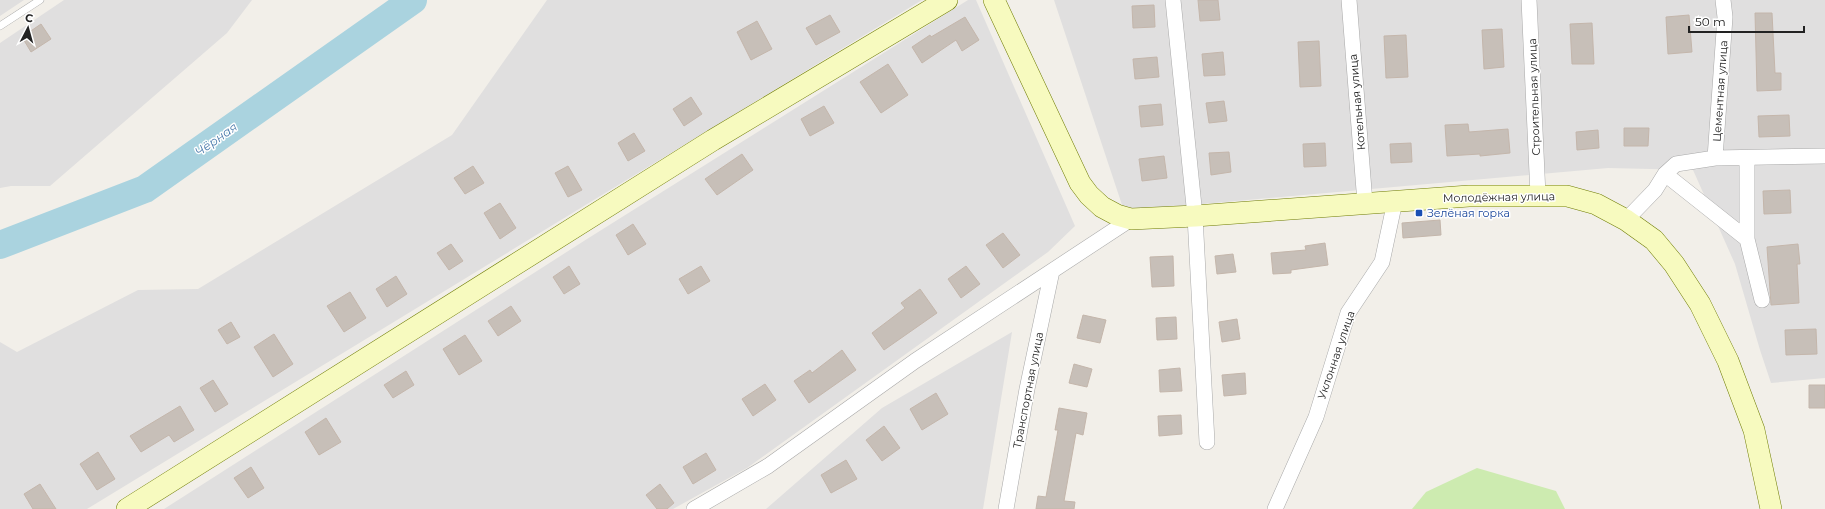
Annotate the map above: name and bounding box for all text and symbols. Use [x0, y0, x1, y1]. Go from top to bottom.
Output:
north arrow [8, 8, 48, 48]
scale bar [1689, 8, 1804, 34]
text: С [24, 11, 34, 25]
text: 50 m [1695, 14, 1726, 29]
street label: Строительная улица [1525, 38, 1543, 156]
street label: Цементная улица [1709, 40, 1731, 142]
street label: Котельная улица [1346, 53, 1368, 151]
water label: Чёрная [192, 119, 240, 159]
street label: Молодёжная улица [1443, 189, 1555, 205]
place label: Зелёная горка [1427, 206, 1510, 220]
marker: Зелёная горка [1414, 208, 1424, 218]
street label: Уклонная улица [1314, 309, 1358, 401]
street label: Транспортная улица [1010, 330, 1046, 450]

